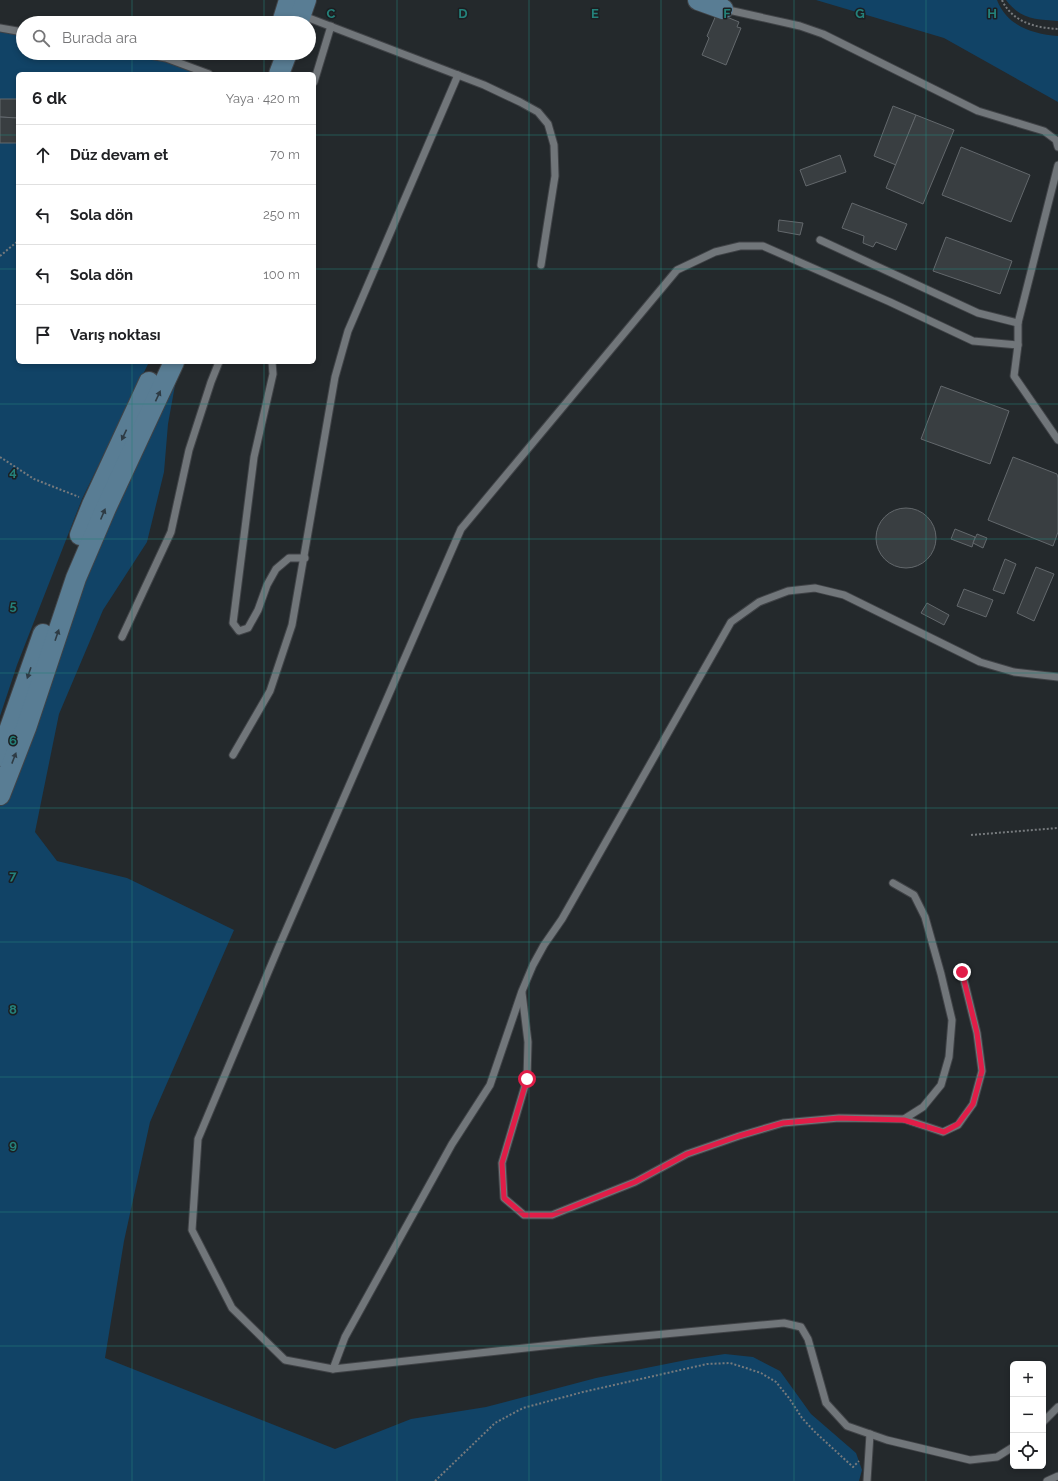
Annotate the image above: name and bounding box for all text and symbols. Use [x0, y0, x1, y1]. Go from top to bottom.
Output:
text: C [327, 6, 336, 21]
text: D [458, 6, 468, 21]
text: E [591, 6, 599, 21]
text: F [723, 6, 731, 21]
text: G [855, 6, 865, 21]
text: H [987, 6, 997, 21]
search box [16, 16, 316, 60]
icon: search [30, 27, 52, 49]
text: Burada ara [62, 29, 137, 47]
text: 6 dk [32, 88, 67, 108]
text: Yaya · 420 m [226, 91, 300, 106]
icon: ahead [32, 144, 54, 166]
text: Düz devam et [70, 146, 168, 164]
text: 70 m [270, 147, 300, 162]
icon: left [32, 204, 54, 226]
text: Sola dön [70, 206, 133, 224]
text: 250 m [263, 207, 300, 222]
icon: left [32, 264, 54, 286]
text: Sola dön [70, 266, 133, 284]
text: 100 m [263, 267, 300, 282]
icon: arrive [32, 324, 54, 346]
text: Varış noktası [70, 326, 161, 344]
one-way arrow [155, 390, 161, 402]
one-way arrow [121, 430, 127, 441]
text: 4 [9, 464, 17, 479]
one-way arrow [101, 508, 107, 520]
text: 5 [9, 598, 17, 613]
one-way arrow [54, 629, 60, 641]
one-way arrow [26, 667, 32, 679]
text: 6 [9, 733, 17, 748]
one-way arrow [11, 752, 17, 764]
text: 7 [9, 868, 17, 883]
route end [953, 963, 971, 981]
text: 8 [9, 1002, 17, 1017]
route start [518, 1070, 536, 1088]
text: 9 [9, 1137, 17, 1152]
map controls [1010, 1361, 1046, 1469]
button: + [1010, 1361, 1046, 1397]
button: − [1010, 1397, 1046, 1433]
button: locate [1010, 1433, 1046, 1469]

